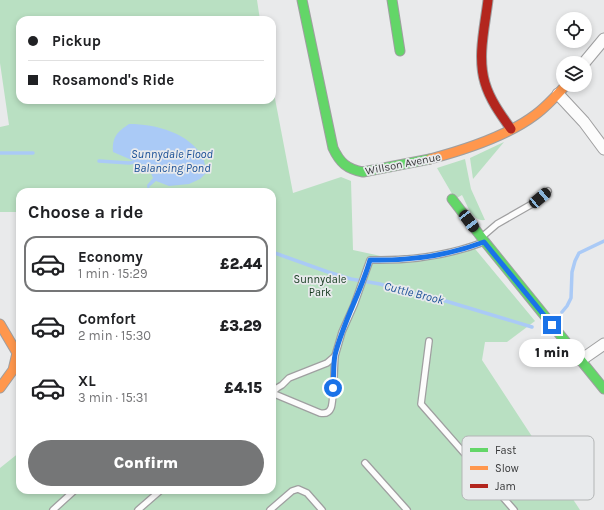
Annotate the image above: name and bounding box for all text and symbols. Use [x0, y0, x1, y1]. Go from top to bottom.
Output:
map controls [556, 12, 592, 92]
button: locate [556, 12, 592, 48]
text: Pickup [52, 32, 101, 50]
button: layers [556, 56, 592, 92]
text: Rosamond's Ride [52, 71, 174, 89]
water label: Sunnydale Flood Balancing Pond [131, 147, 213, 175]
street label: Willson Avenue [364, 150, 442, 178]
car [527, 186, 553, 210]
text: Choose a ride [28, 201, 143, 223]
car [457, 208, 481, 234]
icon: car [30, 246, 66, 282]
text: Economy [78, 248, 143, 266]
text: £2.44 [220, 255, 262, 273]
text: 1 min · 15:29 [78, 266, 147, 281]
park label: Sunnydale Park [293, 273, 347, 299]
water label: Cuttle Brook [383, 279, 446, 307]
icon: car [30, 308, 66, 344]
text: Comfort [78, 310, 136, 328]
route end [543, 316, 561, 334]
text: £3.29 [220, 317, 262, 335]
text: 2 min · 15:30 [78, 328, 151, 343]
callout: 1 min [519, 339, 585, 367]
text: 1 min [535, 345, 569, 360]
icon: car [30, 370, 66, 406]
text: XL [78, 372, 96, 390]
text: £4.15 [224, 379, 262, 397]
route start [324, 379, 342, 397]
text: 3 min · 15:31 [78, 390, 148, 405]
legend [462, 436, 594, 500]
button: Confirm [28, 440, 264, 486]
text: Fast [495, 444, 516, 457]
text: Slow [495, 462, 519, 475]
text: Jam [495, 480, 516, 493]

